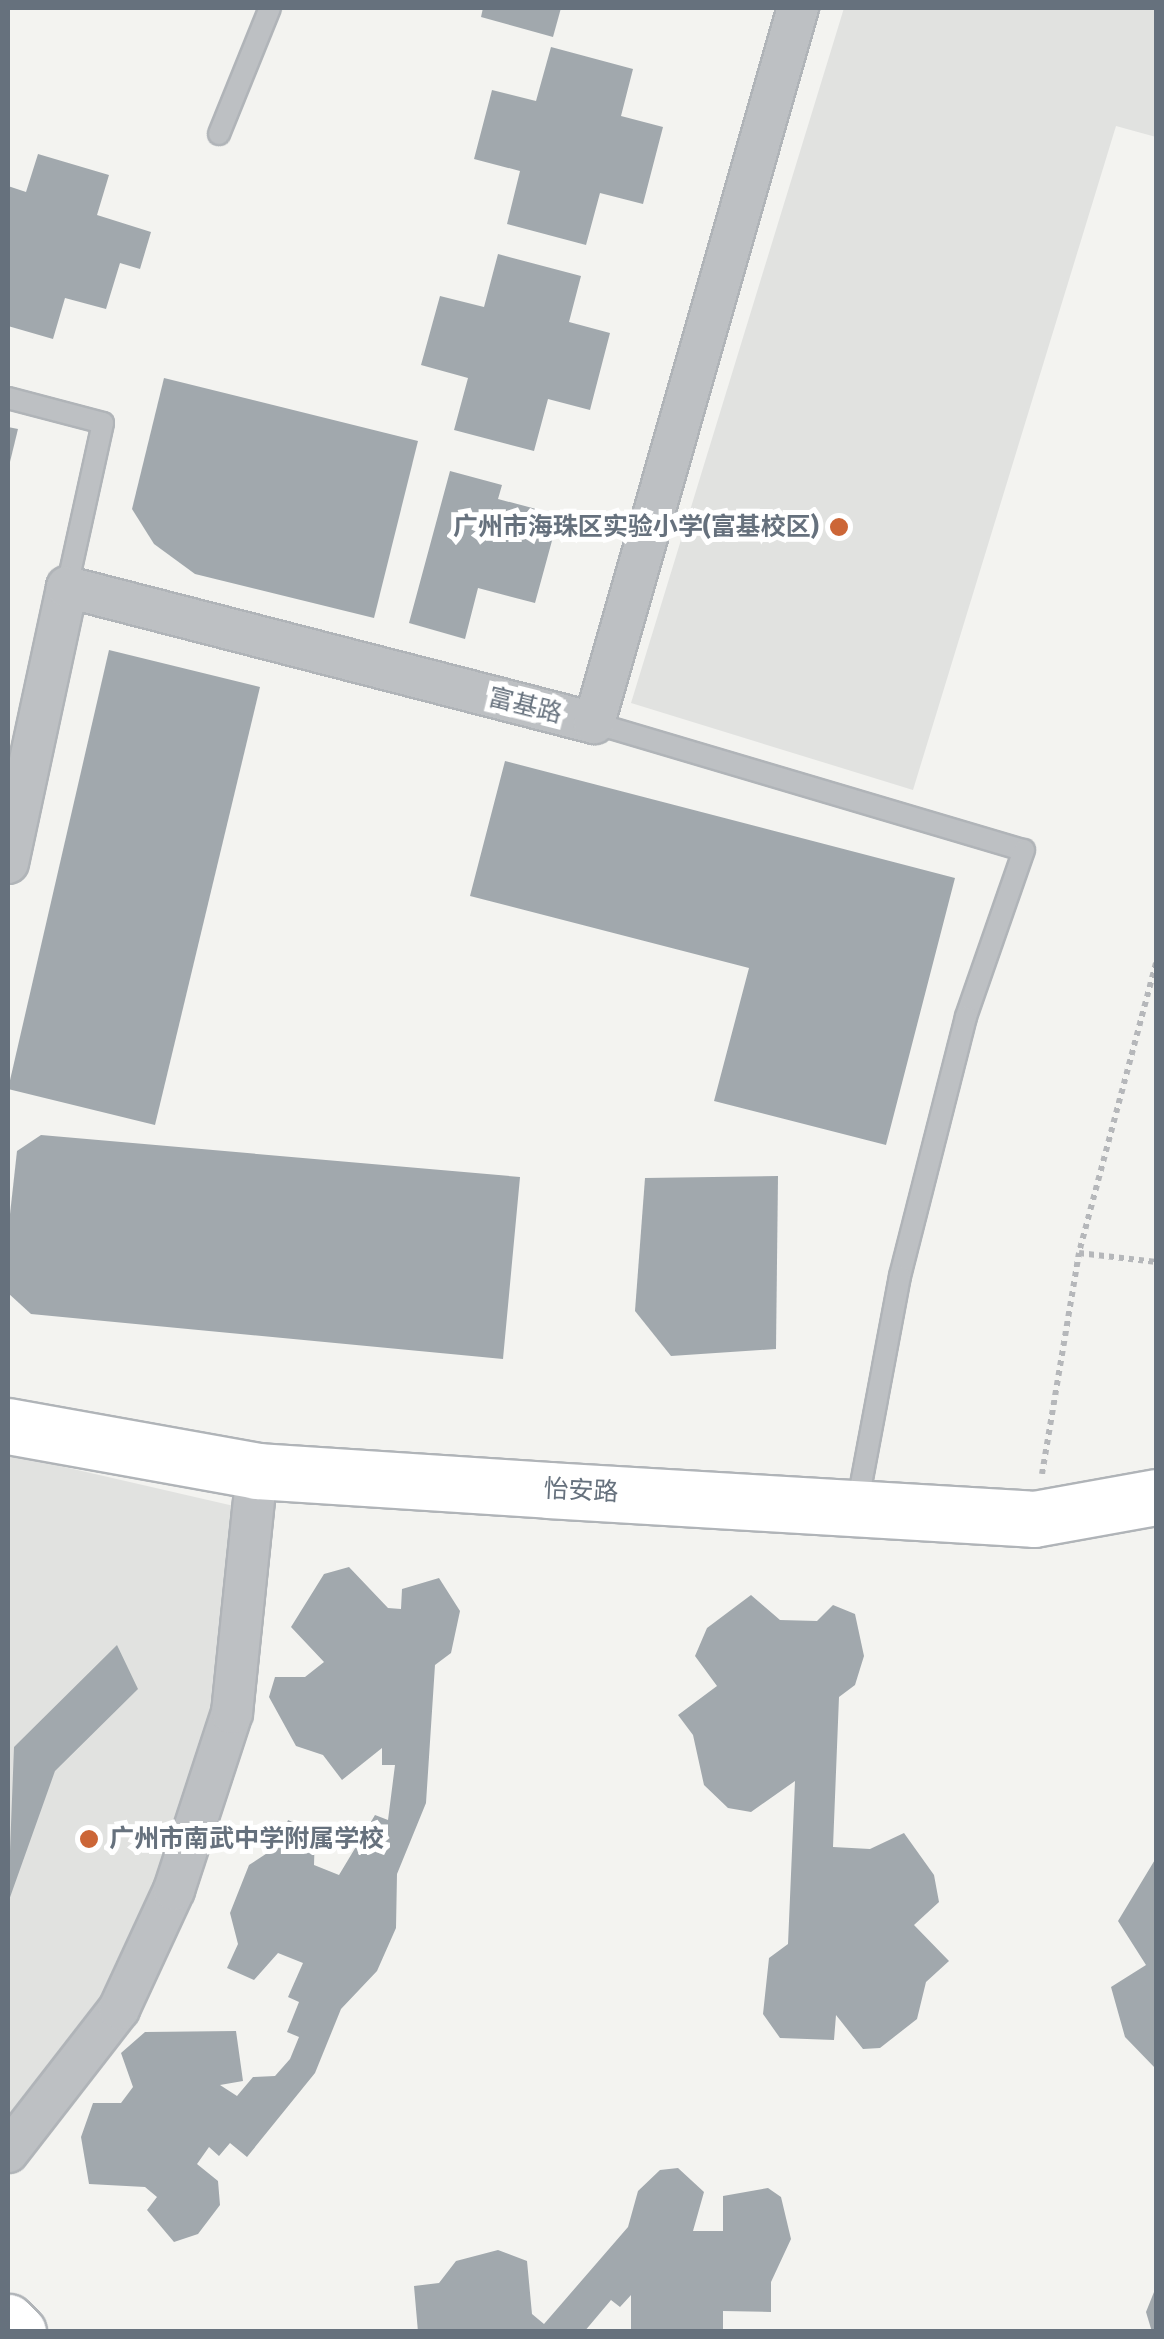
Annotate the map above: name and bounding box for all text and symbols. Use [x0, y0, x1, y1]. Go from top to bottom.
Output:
place label: 广州市海珠区实验小学(富基校区) [453, 512, 819, 542]
marker: 广州市海珠区实验小学(富基校区) [828, 516, 850, 538]
street label: 富基路 [485, 682, 565, 730]
street label: 怡安路 [543, 1474, 619, 1508]
place label: 广州市南武中学附属学校 [109, 1824, 384, 1854]
marker: 广州市南武中学附属学校 [78, 1828, 100, 1850]

